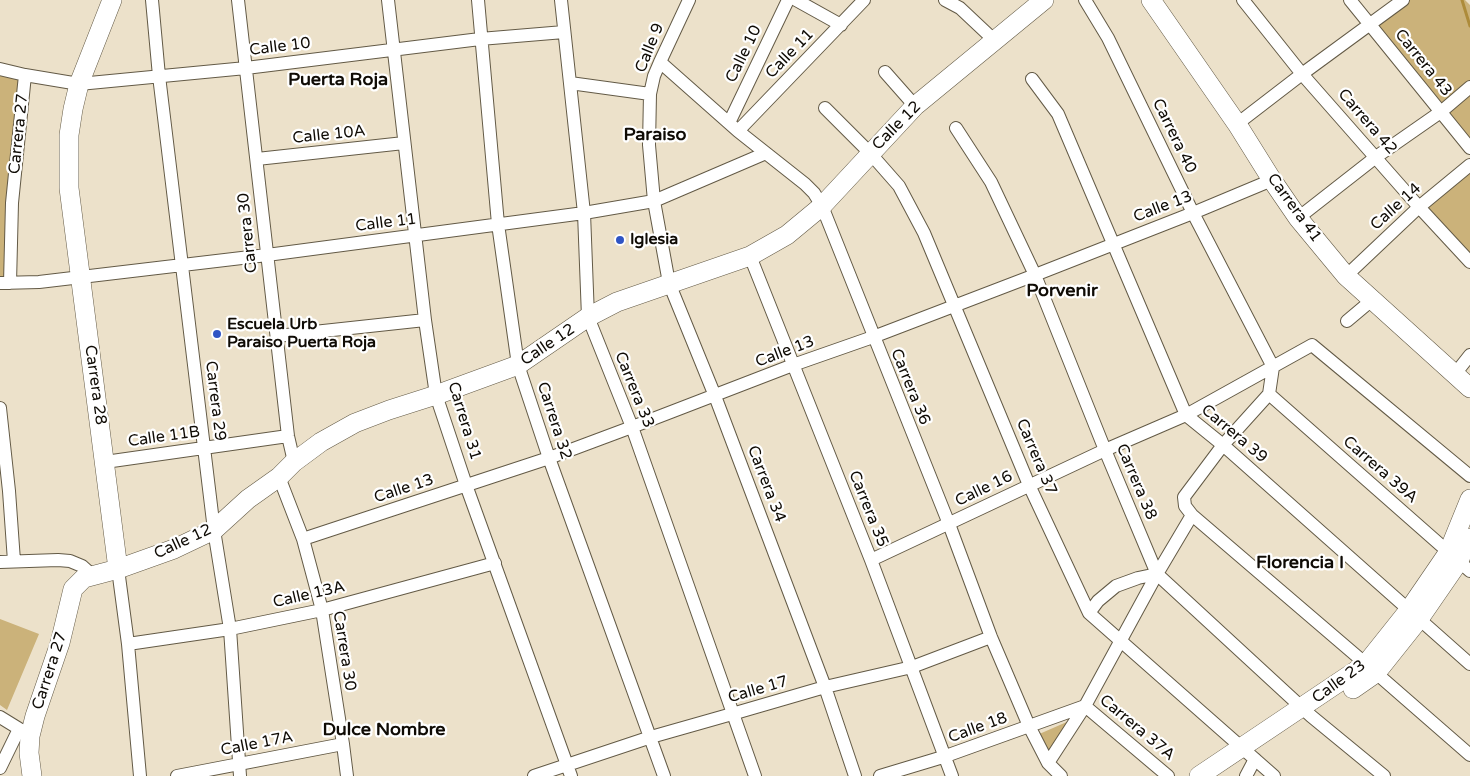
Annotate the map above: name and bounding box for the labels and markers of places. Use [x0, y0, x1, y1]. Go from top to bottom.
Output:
place label: Iglesia [630, 230, 678, 250]
marker: Iglesia [614, 234, 626, 246]
place label: Escuela Urb Paraiso Puerta Roja [227, 315, 376, 353]
marker: Escuela Urb Paraiso Puerta Roja [211, 328, 223, 340]

